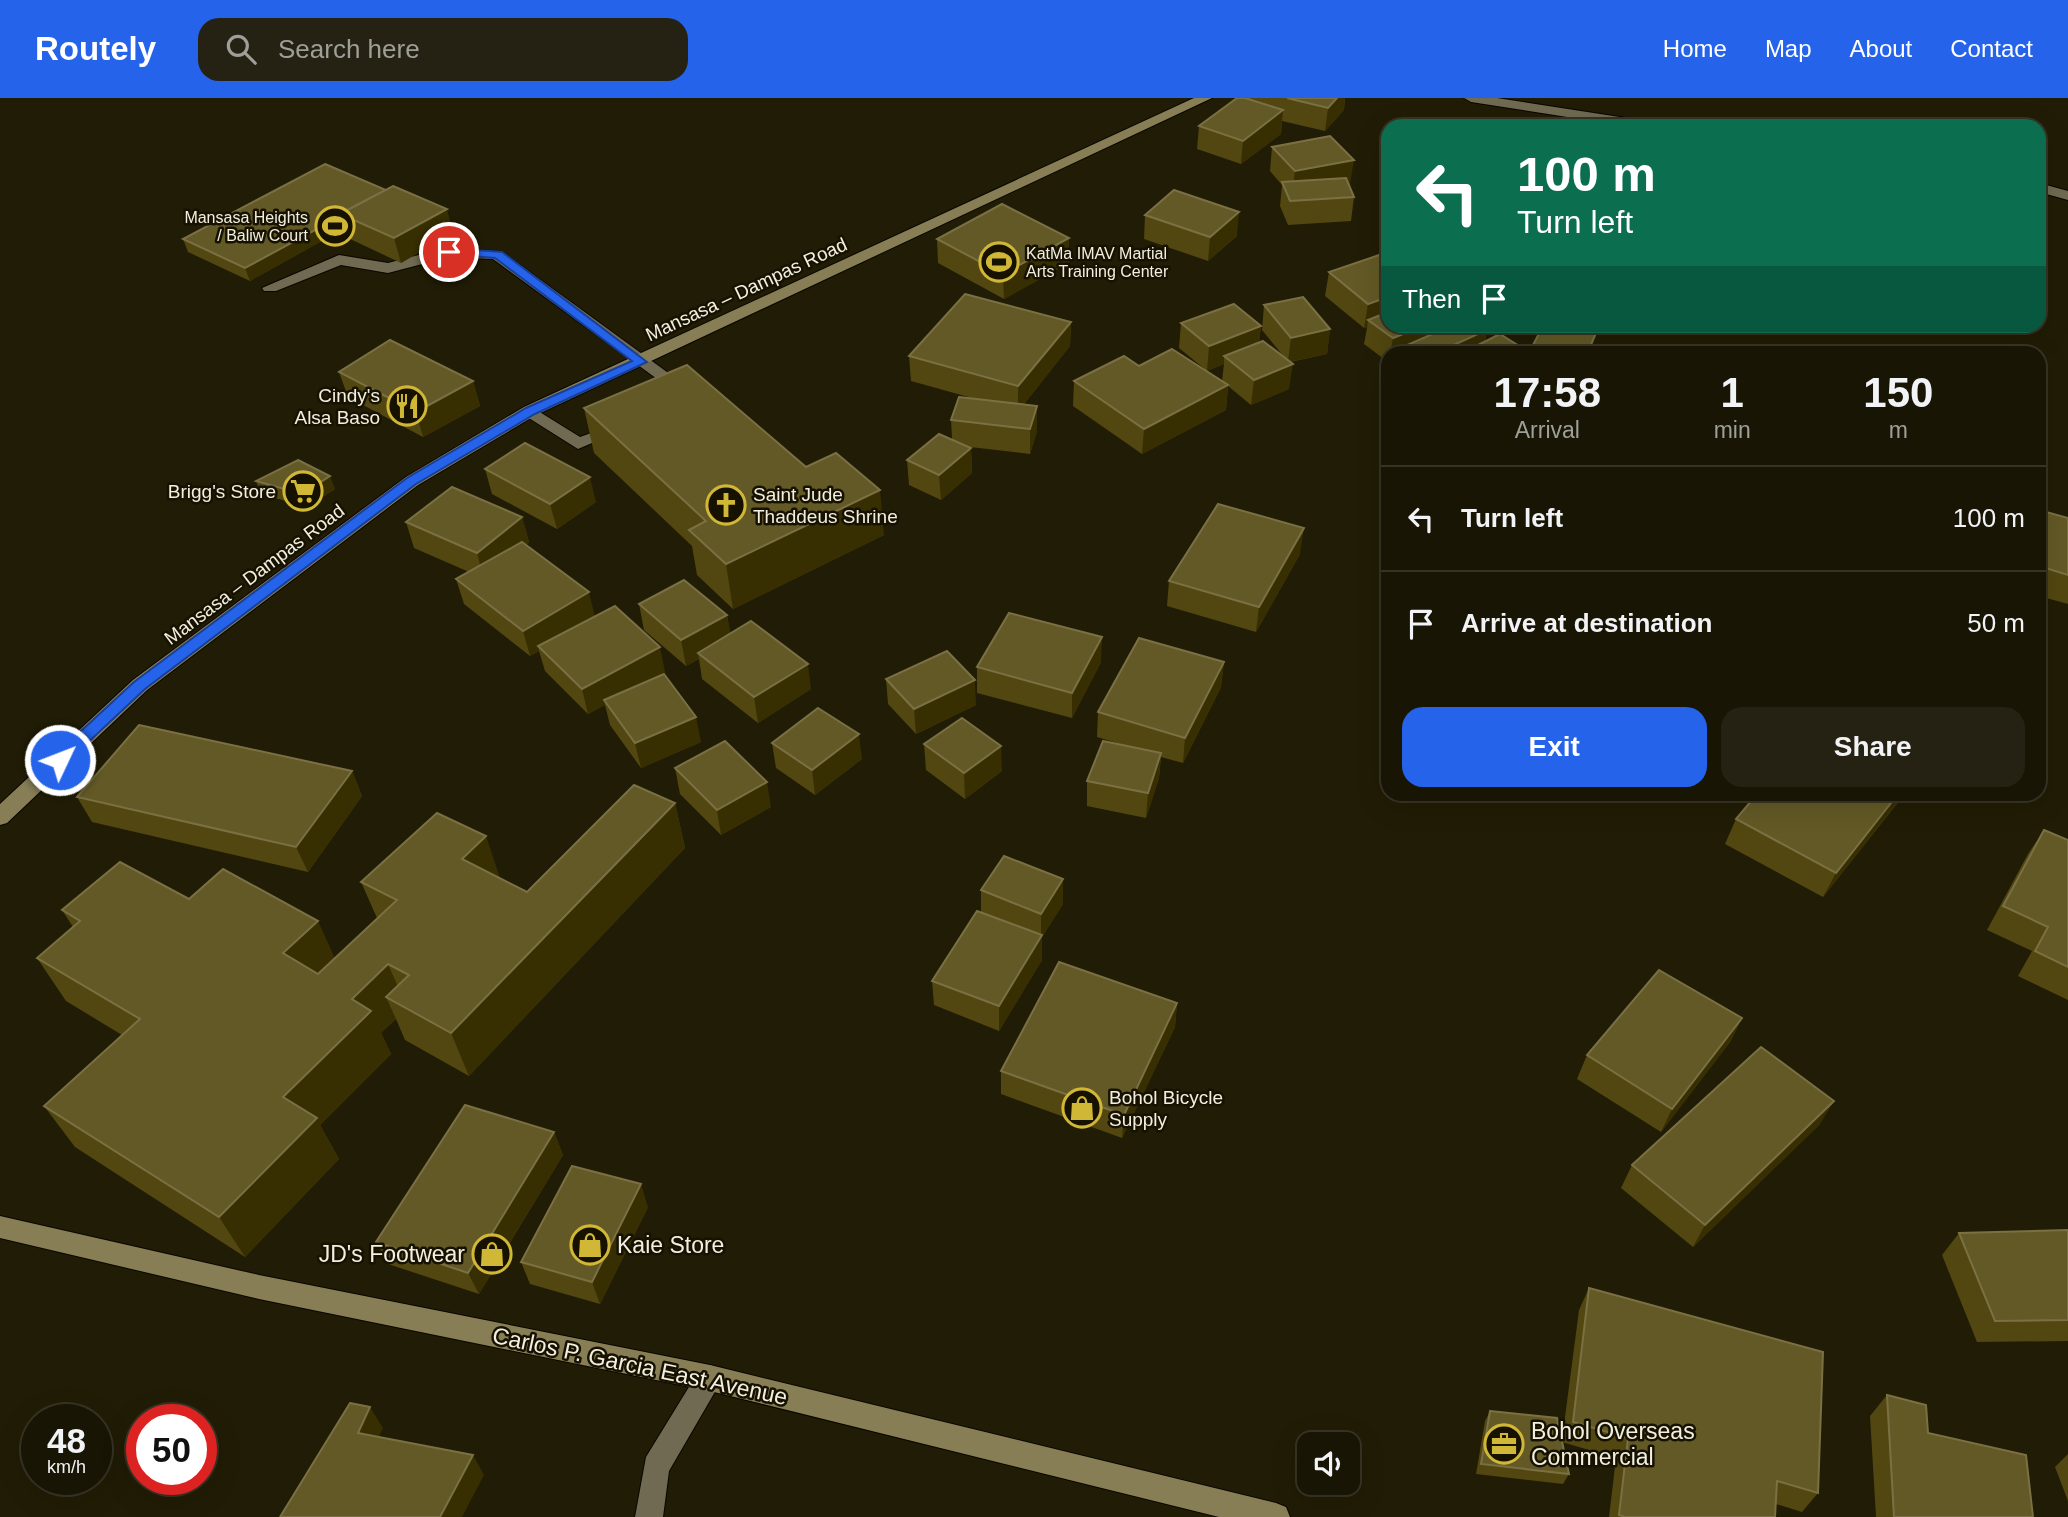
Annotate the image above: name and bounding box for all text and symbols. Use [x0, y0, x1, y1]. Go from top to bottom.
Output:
search box [198, 18, 688, 81]
text: Routely [35, 30, 156, 67]
icon: search [222, 30, 260, 68]
text: Search here [278, 34, 420, 64]
text: Home [1663, 35, 1727, 62]
text: Map [1765, 35, 1812, 62]
text: About [1850, 35, 1912, 62]
text: Contact [1950, 35, 2033, 62]
icon: left [1402, 147, 1493, 238]
text: 100 m [1517, 147, 1656, 201]
text: Turn left [1517, 204, 1633, 240]
sports icon: Mansasa Heights / Baliw Court [314, 205, 356, 247]
place label: Mansasa Heights / Baliw Court [184, 209, 309, 244]
pin [419, 222, 479, 282]
icon: arrive [430, 233, 468, 271]
street label: Mansasa – Dampas Road [642, 234, 850, 345]
sports icon: KatMa IMAV Martial Arts Training Center [978, 241, 1020, 283]
place label: KatMa IMAV Martial Arts Training Center [1026, 245, 1169, 280]
icon: arrive [1475, 280, 1513, 318]
text: Then [1402, 284, 1461, 314]
text: 17:58 [1494, 369, 1601, 416]
text: 1 [1720, 369, 1744, 416]
text: 150 [1863, 369, 1933, 416]
place label: Cindy's Alsa Baso [294, 385, 380, 428]
restaurant icon: Cindy's Alsa Baso [386, 385, 428, 427]
text: Arrival [1515, 417, 1580, 443]
text: min [1714, 417, 1751, 443]
text: m [1889, 417, 1908, 443]
supermarket icon: Brigg's Store [282, 470, 324, 512]
place label: Brigg's Store [168, 481, 276, 502]
church icon: Saint Jude Thaddeus Shrine [705, 484, 747, 526]
place label: Saint Jude Thaddeus Shrine [753, 484, 898, 527]
street label: Mansasa – Dampas Road [160, 500, 348, 649]
icon: left [1402, 500, 1440, 538]
text: Turn left [1461, 503, 1563, 533]
text: 100 m [1953, 503, 2025, 533]
icon: arrive [1402, 605, 1440, 643]
text: Arrive at destination [1461, 608, 1712, 638]
text: 50 m [1967, 608, 2025, 638]
button: Exit [1402, 707, 1707, 787]
button: Share [1721, 707, 2025, 787]
position arrow [23, 723, 97, 797]
shop icon: Bohol Bicycle Supply [1061, 1087, 1103, 1129]
place label: Bohol Bicycle Supply [1109, 1087, 1223, 1130]
shop icon: Kaie Store [569, 1224, 611, 1266]
place label: Kaie Store [617, 1232, 724, 1258]
shop icon: JD's Footwear [471, 1233, 513, 1275]
place label: JD's Footwear [319, 1241, 465, 1267]
street label: Carlos P. Garcia East Avenue [490, 1322, 790, 1410]
speed limit sign: 50 [126, 1404, 217, 1495]
place label: Bohol Overseas Commercial [1531, 1418, 1695, 1470]
text: 48 [47, 1421, 86, 1460]
office icon: Bohol Overseas Commercial [1483, 1423, 1525, 1465]
map controls [1297, 1432, 1360, 1495]
button: sound [1297, 1432, 1360, 1495]
text: km/h [47, 1457, 86, 1477]

